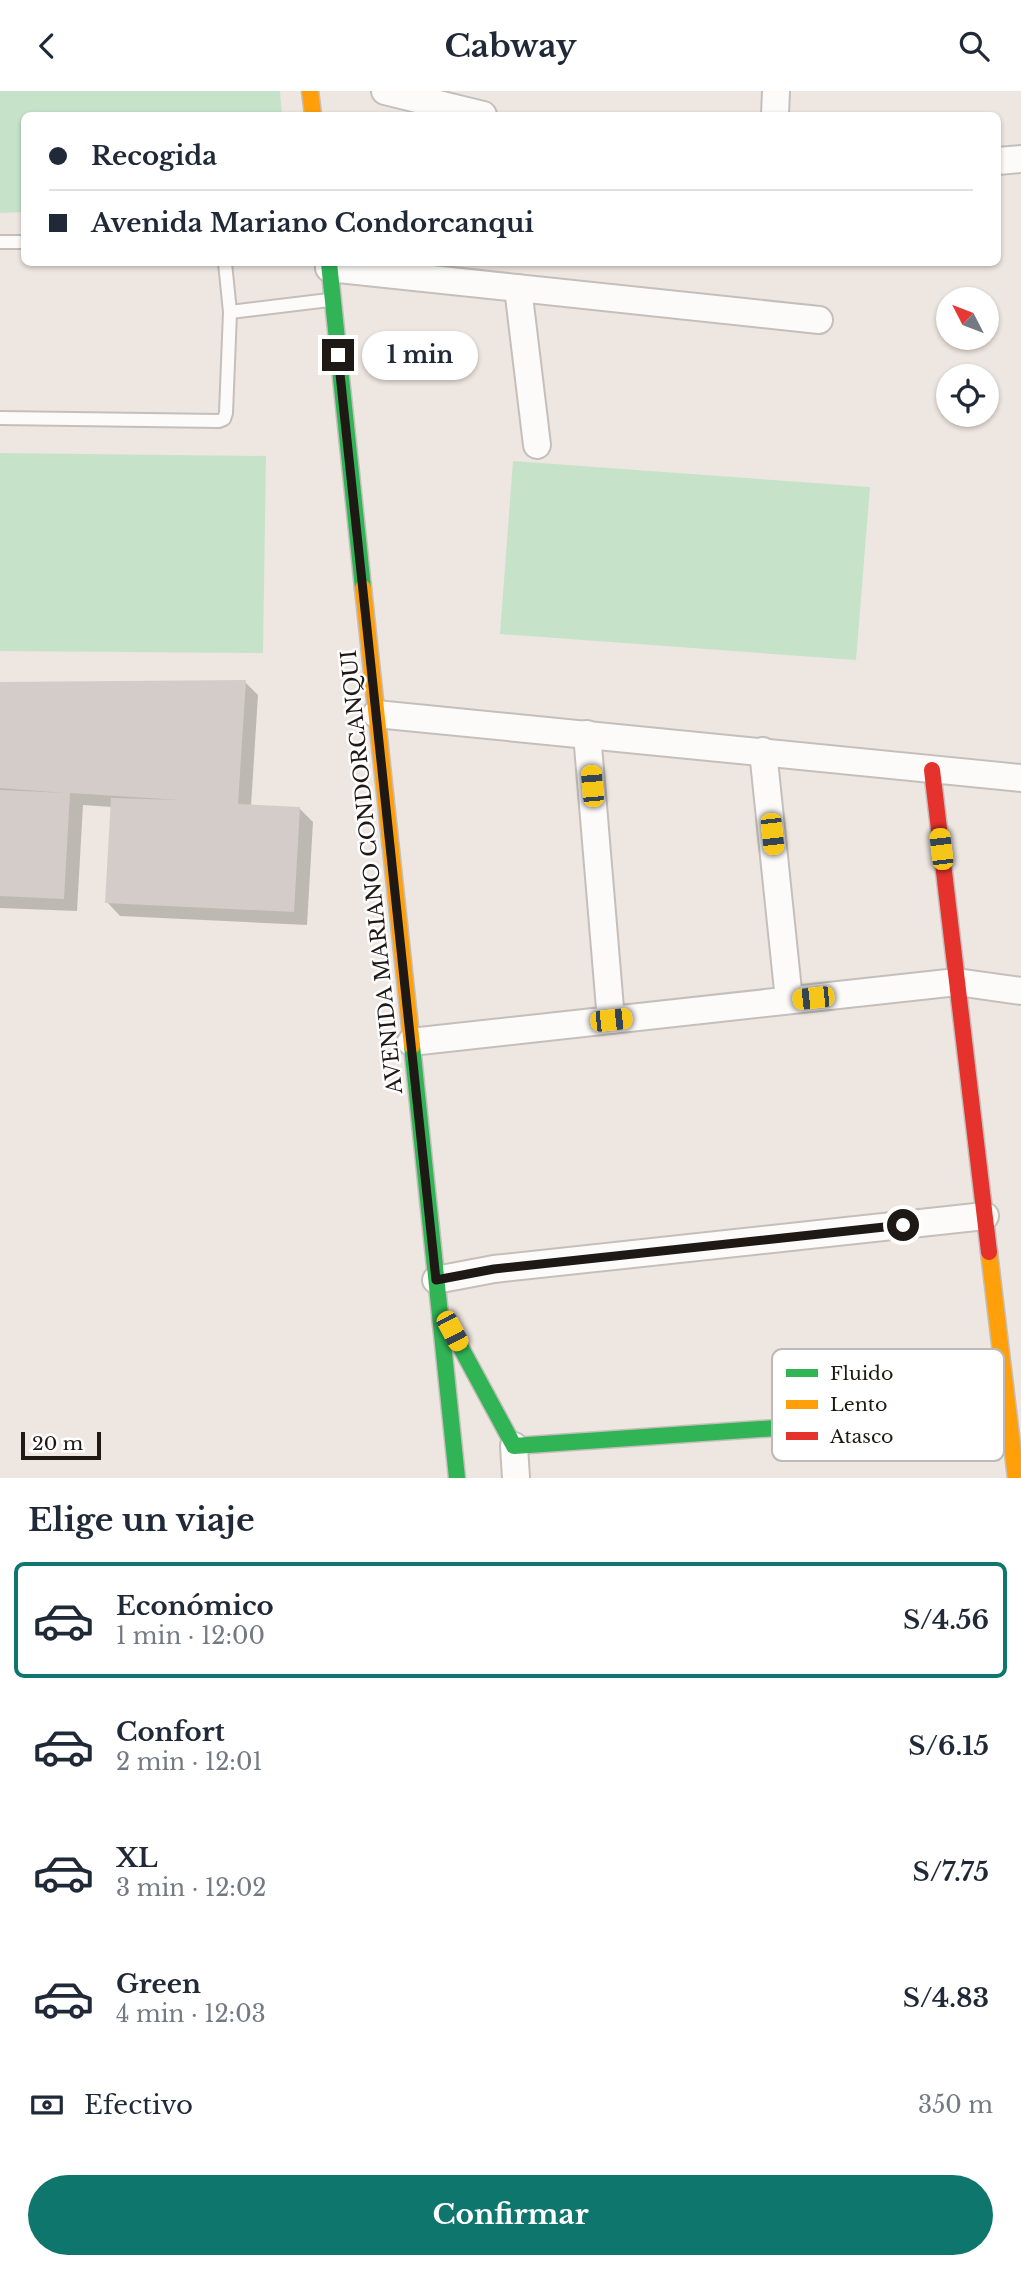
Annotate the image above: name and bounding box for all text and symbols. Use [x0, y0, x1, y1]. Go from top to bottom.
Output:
text: Cabway [444, 26, 577, 66]
icon: back [28, 27, 66, 65]
icon: search [955, 27, 993, 65]
text: Recogida [91, 140, 217, 172]
text: Avenida Mariano Condorcanqui [91, 207, 534, 239]
north arrow [936, 287, 999, 350]
map controls [936, 287, 999, 427]
callout: 1 min [362, 331, 478, 379]
route end [322, 339, 354, 371]
text: 1 min [387, 341, 453, 369]
button: locate [936, 364, 999, 427]
street label: AVENIDA MARIANO CONDORCANQUI [336, 649, 408, 1096]
car [580, 764, 605, 808]
car [760, 812, 785, 856]
car [929, 827, 954, 871]
car [792, 985, 835, 1011]
car [590, 1007, 633, 1033]
route start [887, 1209, 919, 1241]
car [433, 1308, 472, 1354]
legend [772, 1349, 1004, 1461]
text: Fluido [830, 1362, 893, 1385]
text: Lento [830, 1393, 887, 1416]
text: Atasco [829, 1425, 894, 1448]
scale bar [21, 1429, 102, 1461]
text: 20 m [32, 1432, 83, 1455]
text: Elige un viaje [28, 1500, 255, 1540]
icon: car [32, 1589, 95, 1652]
text: Económico [116, 1590, 274, 1622]
text: S/4.56 [903, 1604, 989, 1636]
text: 1 min · 12:00 [116, 1622, 265, 1650]
icon: car [32, 1715, 95, 1778]
text: Confort [116, 1716, 225, 1748]
text: S/6.15 [908, 1730, 989, 1762]
text: 2 min · 12:01 [116, 1748, 263, 1776]
icon: car [32, 1841, 95, 1904]
text: XL [116, 1842, 158, 1874]
text: S/7.75 [912, 1856, 989, 1888]
text: 3 min · 12:02 [116, 1874, 266, 1902]
icon: car [32, 1967, 95, 2030]
text: Green [116, 1968, 201, 2000]
text: S/4.83 [903, 1982, 989, 2014]
text: 4 min · 12:03 [116, 2000, 266, 2028]
icon: cash [28, 2086, 66, 2124]
text: Efectivo [84, 2089, 193, 2121]
text: 350 m [918, 2091, 993, 2119]
button: Confirmar [28, 2175, 993, 2255]

